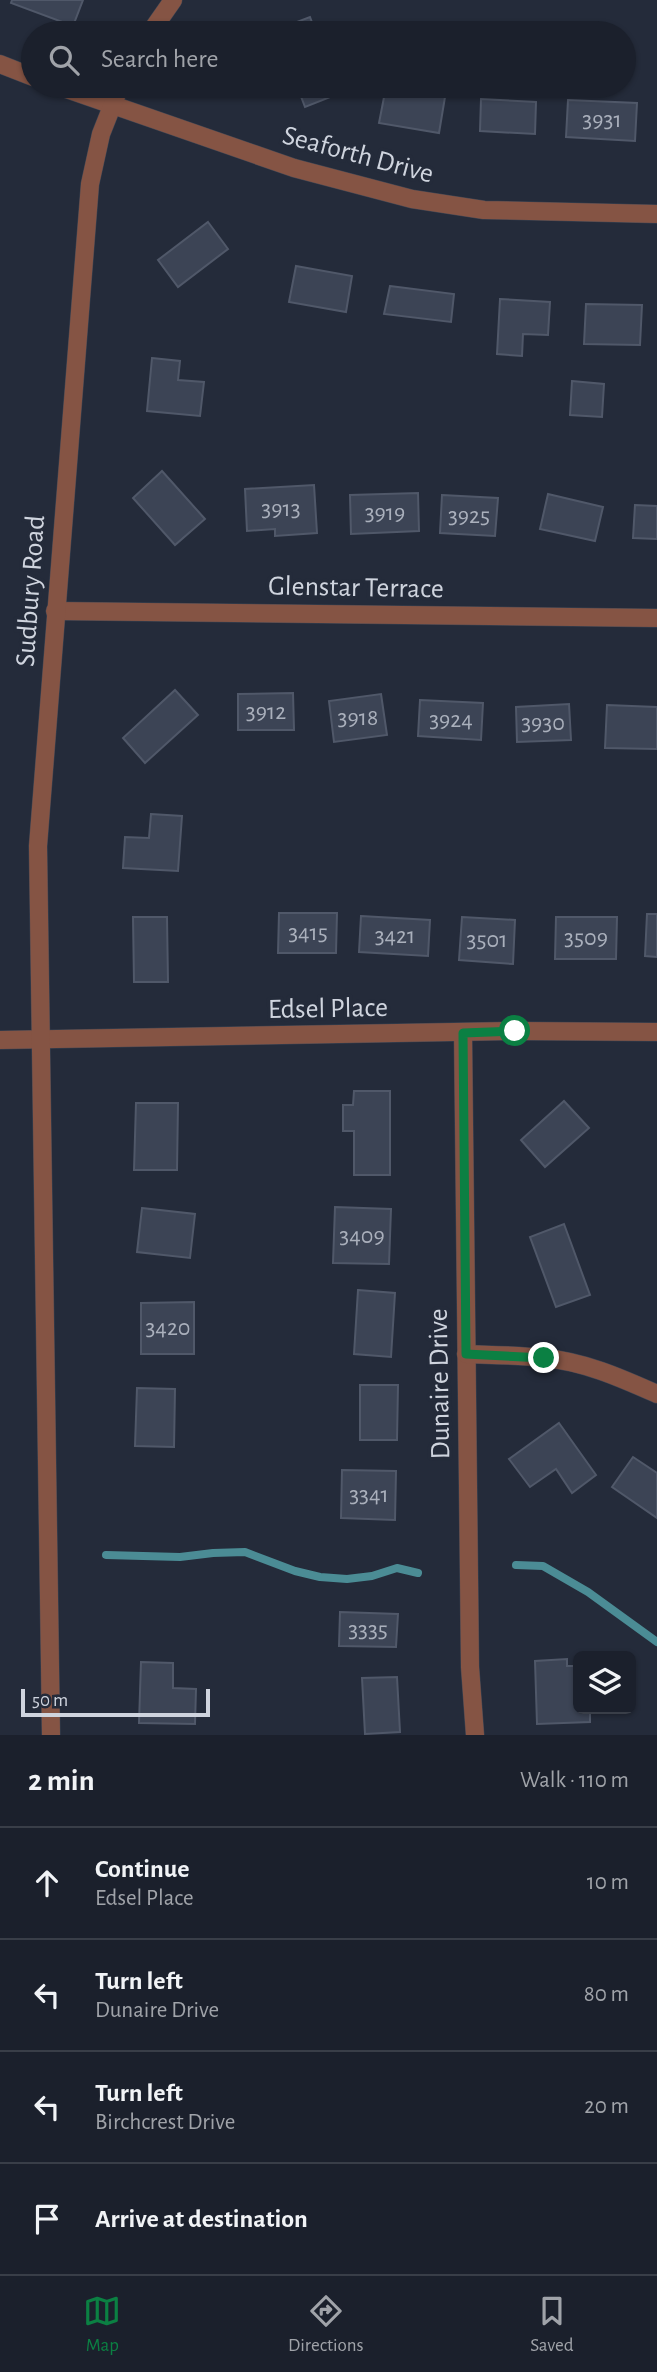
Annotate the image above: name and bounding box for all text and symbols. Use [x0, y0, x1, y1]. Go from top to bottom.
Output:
search box [21, 21, 636, 98]
icon: search [45, 41, 83, 79]
text: Search here [101, 46, 219, 72]
house number: 3931 [582, 108, 622, 132]
street label: Seaforth Drive [279, 121, 437, 189]
house number: 3913 [261, 497, 301, 521]
house number: 3919 [365, 501, 405, 525]
house number: 3925 [448, 504, 490, 528]
street label: Sudbury Road [12, 514, 50, 668]
street label: Glenstar Terrace [268, 572, 444, 604]
house number: 3912 [246, 700, 286, 724]
house number: 3918 [338, 706, 378, 730]
house number: 3924 [429, 708, 473, 732]
house number: 3930 [521, 711, 565, 735]
house number: 3415 [288, 921, 328, 945]
house number: 3421 [375, 924, 415, 948]
house number: 3509 [564, 926, 608, 950]
house number: 3501 [467, 928, 507, 952]
street label: Edsel Place [268, 994, 388, 1024]
route start [499, 1015, 530, 1046]
house number: 3409 [339, 1224, 385, 1248]
street label: Dunaire Drive [425, 1308, 455, 1460]
house number: 3420 [145, 1316, 191, 1340]
route end [528, 1342, 559, 1373]
house number: 3341 [349, 1483, 389, 1507]
house number: 3335 [348, 1618, 388, 1642]
map controls [573, 1651, 636, 1714]
button: layers [573, 1651, 636, 1714]
scale bar [21, 1686, 210, 1718]
text: 50 m [32, 1691, 68, 1710]
text: 2 min [28, 1766, 95, 1796]
text: Walk · 110 m [520, 1769, 629, 1792]
text: Continue [95, 1856, 190, 1882]
icon: ahead [28, 1864, 66, 1902]
text: 10 m [587, 1871, 629, 1894]
text: Edsel Place [95, 1887, 194, 1910]
text: Turn left [95, 1968, 183, 1994]
icon: left [28, 1976, 66, 2014]
text: 80 m [584, 1983, 629, 2006]
text: Dunaire Drive [95, 1999, 219, 2022]
text: Turn left [95, 2080, 183, 2106]
icon: left [28, 2088, 66, 2126]
text: 20 m [584, 2095, 629, 2118]
text: Birchcrest Drive [95, 2111, 235, 2134]
icon: arrive [28, 2200, 66, 2238]
text: Arrive at destination [95, 2206, 308, 2232]
tab: Map [83, 2292, 121, 2357]
tab: Directions [288, 2292, 364, 2357]
tab: Saved [530, 2292, 574, 2357]

